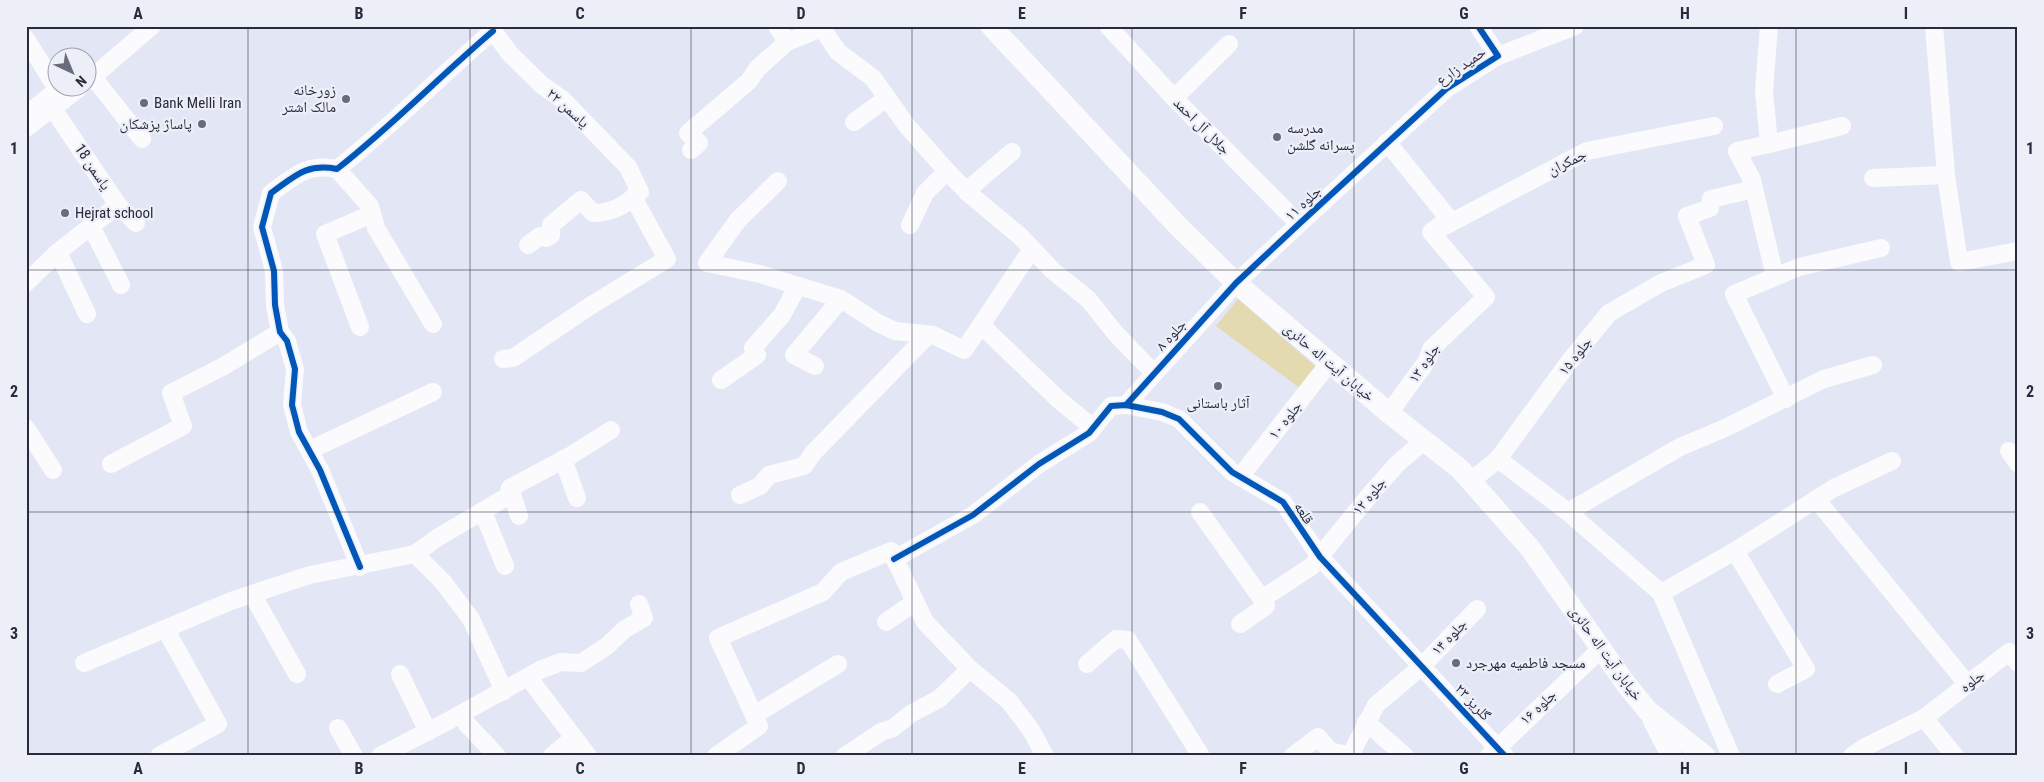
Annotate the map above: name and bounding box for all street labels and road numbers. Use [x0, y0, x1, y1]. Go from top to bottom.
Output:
street label: حمید زارع [1433, 43, 1490, 90]
street label: یاسمن ۲۲ [542, 84, 593, 133]
street label: جلال آل احمد [1169, 94, 1235, 159]
street label: یاسمن 18 [70, 140, 115, 194]
street label: جمکران [1545, 145, 1590, 180]
street label: جلوه ۱۱ [1281, 181, 1325, 224]
street label: جلوه ۸ [1152, 315, 1190, 355]
street label: خیابان آیت اله حائری [1279, 319, 1378, 406]
street label: جلوه ۱۵ [1555, 333, 1596, 379]
street label: جلوه ۱۳ [1404, 340, 1444, 386]
street label: جلوه ۱۰ [1265, 397, 1306, 443]
street label: جلوه ۱۲ [1348, 473, 1390, 518]
street label: قلعه [1290, 498, 1318, 528]
street label: خیابان آیت اله حائری [1565, 602, 1647, 705]
street label: جلوه ۱۴ [1427, 615, 1471, 659]
street label: جلوه [1956, 666, 1988, 696]
street label: گلریز ۲۳ [1451, 680, 1495, 725]
street label: جلوه ۱۶ [1516, 685, 1560, 728]

